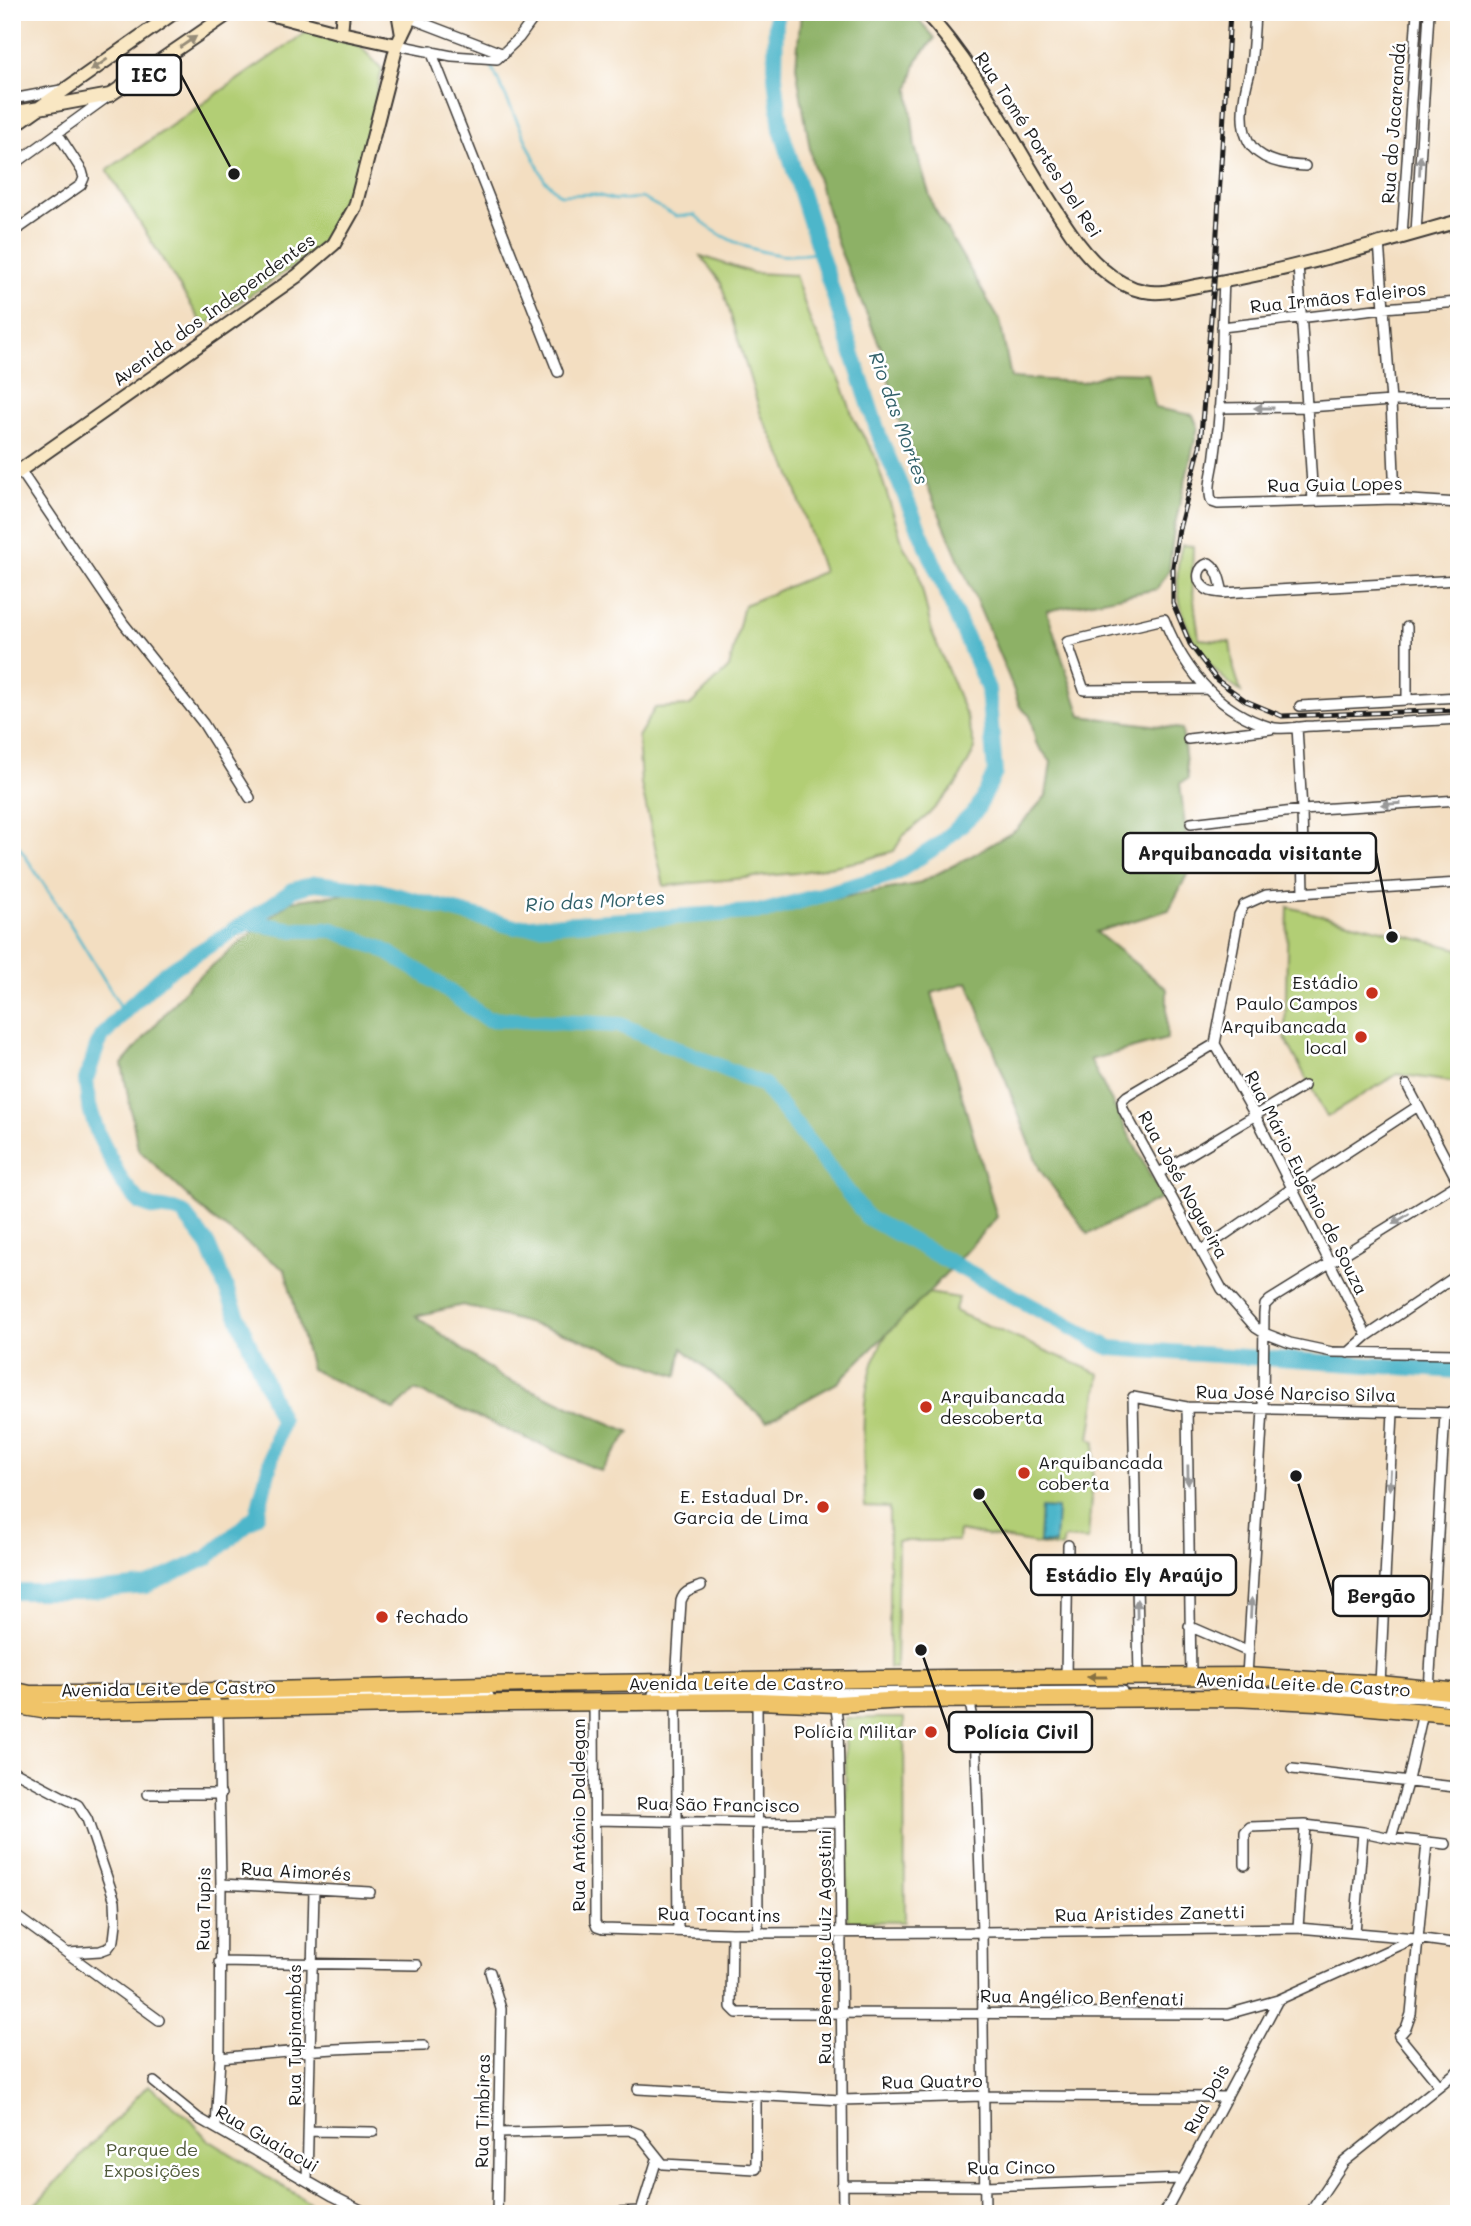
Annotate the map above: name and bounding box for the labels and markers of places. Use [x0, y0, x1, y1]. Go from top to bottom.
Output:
callout: IEC [117, 55, 181, 95]
callout: Arquibancada visitante [1123, 833, 1376, 873]
place label: Estádio Paulo Campos [1236, 970, 1358, 1015]
marker: Estádio Paulo Campos [1364, 985, 1380, 1001]
place label: Arquibancada local [1222, 1014, 1347, 1059]
marker: Arquibancada local [1353, 1029, 1369, 1045]
place label: Arquibancada descoberta [940, 1384, 1065, 1429]
marker: Arquibancada descoberta [918, 1399, 934, 1415]
place label: Arquibancada coberta [1038, 1450, 1163, 1495]
marker: Arquibancada coberta [1016, 1465, 1032, 1481]
place label: E. Estadual Dr. Garcia de Lima [673, 1484, 809, 1529]
marker: E. Estadual Dr. Garcia de Lima [815, 1499, 831, 1515]
callout: Estádio Ely Araújo [1031, 1555, 1236, 1595]
callout: Bergão [1333, 1576, 1429, 1616]
place label: fechado [396, 1604, 469, 1628]
marker: fechado [374, 1609, 390, 1625]
callout: Polícia Civil [949, 1712, 1092, 1752]
place label: Polícia Militar [794, 1719, 917, 1743]
marker: Polícia Militar [923, 1724, 939, 1740]

